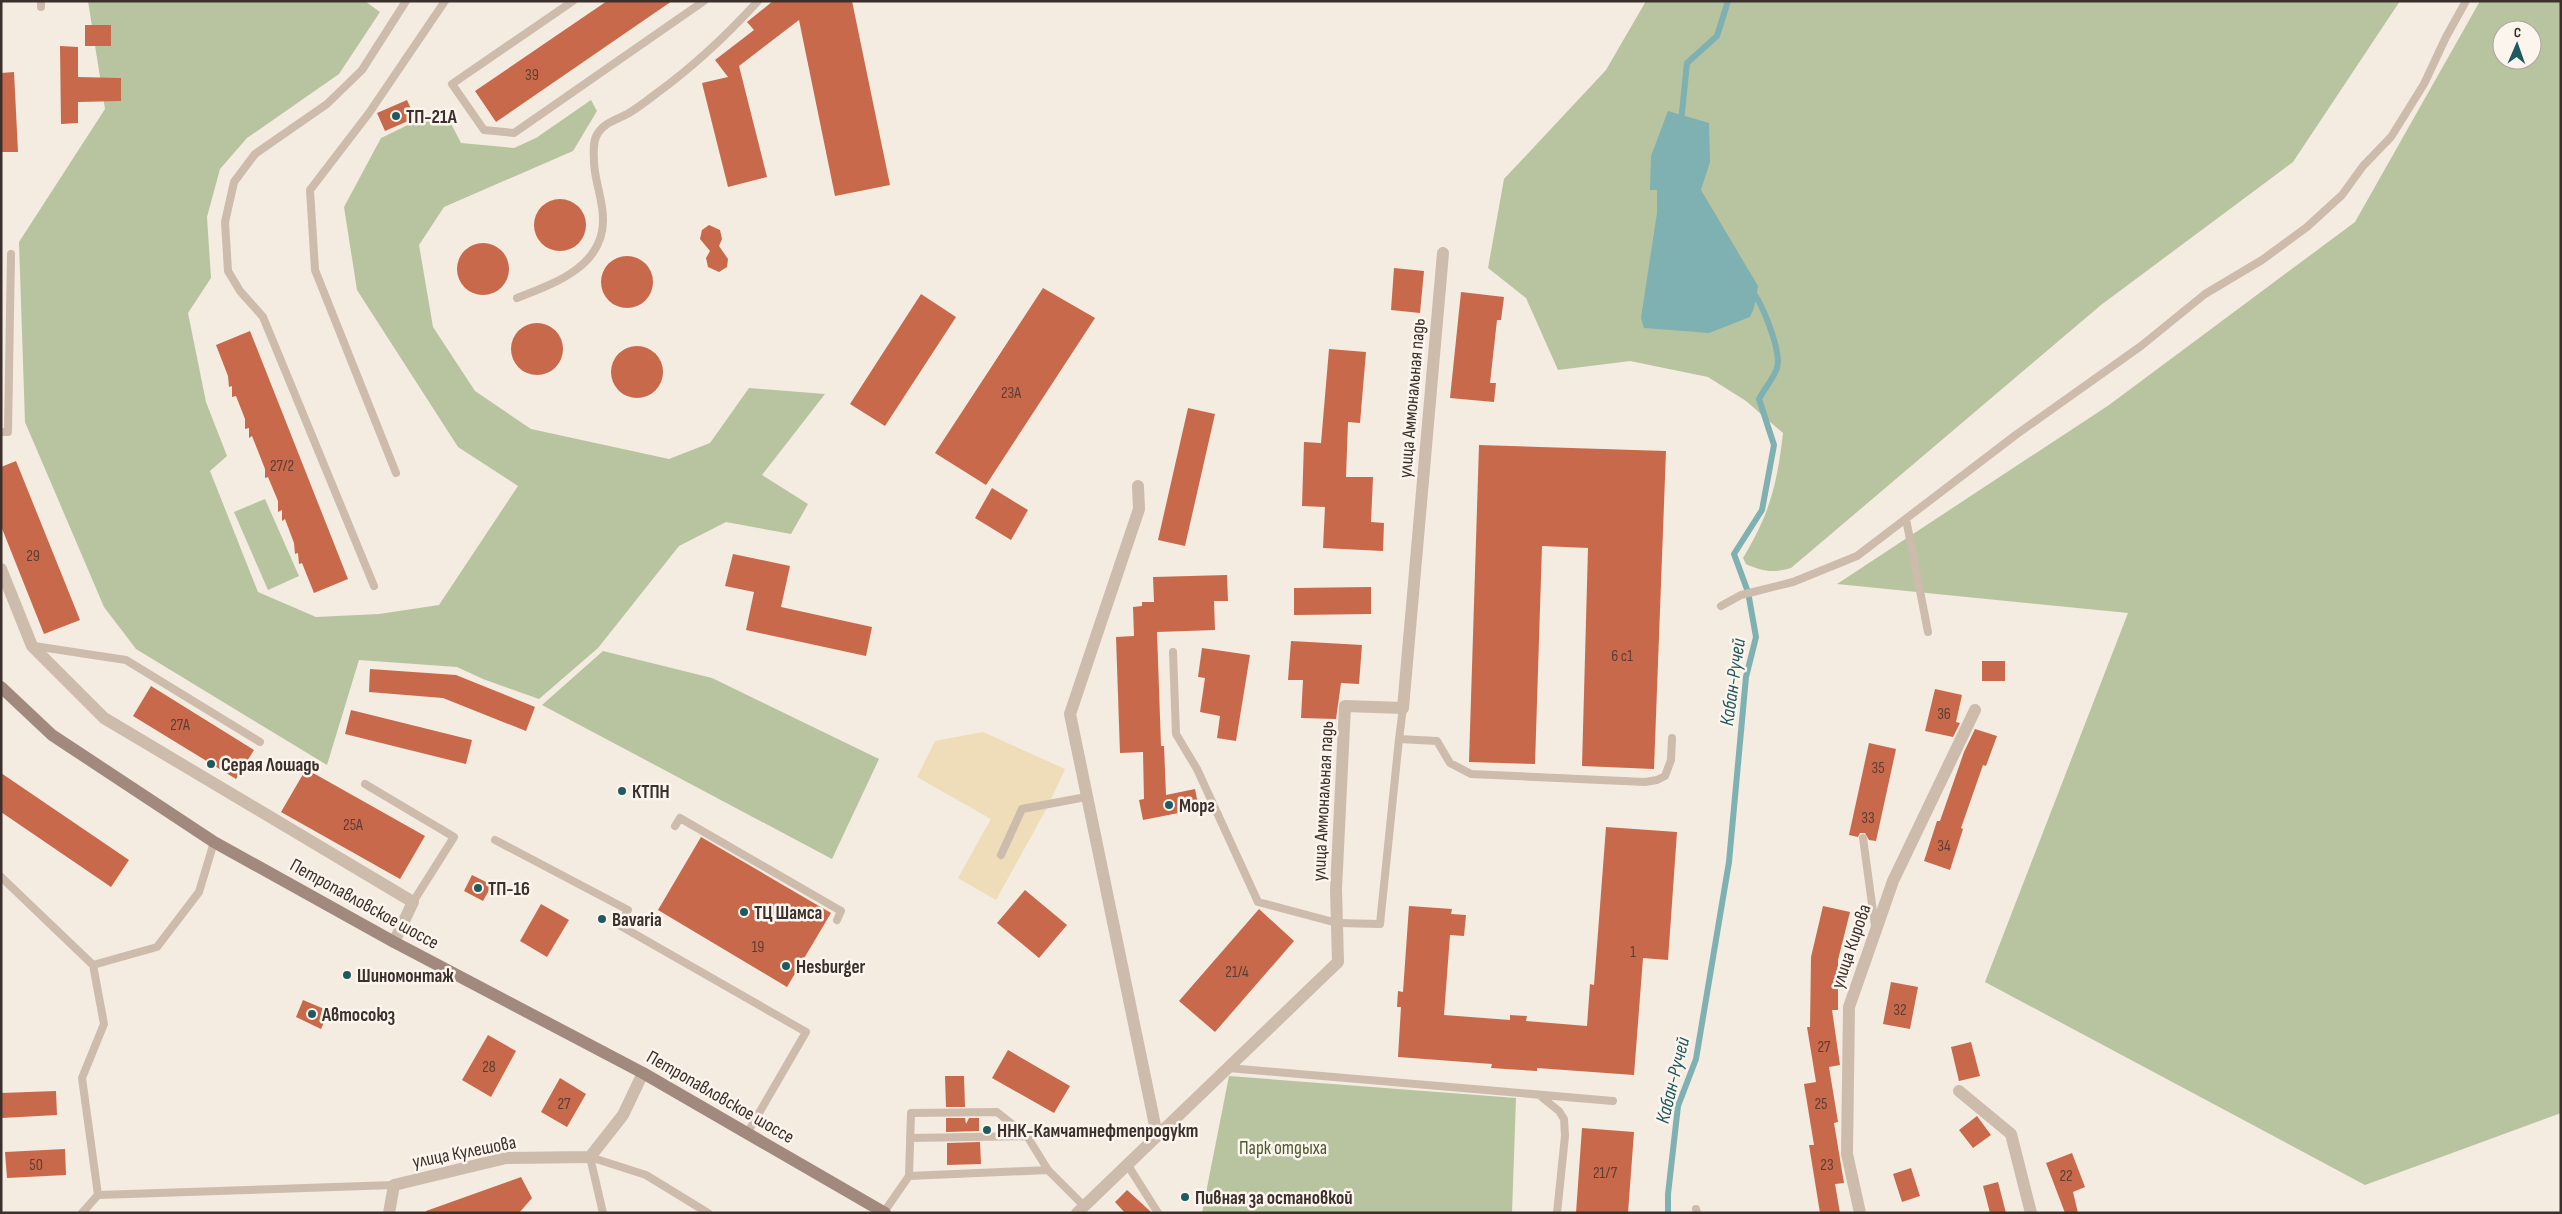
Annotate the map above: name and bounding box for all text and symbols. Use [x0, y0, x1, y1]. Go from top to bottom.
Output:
north arrow [2492, 20, 2542, 70]
text: С [2514, 24, 2521, 41]
house number: 39 [525, 66, 539, 85]
place label: ТП-21А [406, 106, 458, 129]
marker: ТП-21А [390, 110, 402, 122]
street label: улица Аммональная падь [1394, 317, 1431, 479]
house number: 23А [1001, 384, 1021, 403]
house number: 27/2 [270, 457, 294, 476]
house number: 29 [26, 547, 40, 566]
water label: Кабан-Ручей [1715, 636, 1751, 727]
house number: 6 с1 [1611, 647, 1633, 666]
house number: 36 [1937, 705, 1951, 724]
house number: 27А [170, 716, 190, 735]
street label: улица Аммональная падь [1308, 720, 1339, 882]
place label: Серая Лошадь [221, 754, 319, 777]
marker: Серая Лошадь [205, 758, 217, 770]
house number: 35 [1871, 759, 1885, 778]
place label: КТПН [632, 781, 670, 804]
marker: КТПН [616, 785, 628, 797]
place label: Морг [1179, 795, 1215, 818]
marker: Морг [1163, 799, 1175, 811]
house number: 33 [1861, 809, 1875, 828]
house number: 25А [343, 816, 363, 835]
house number: 34 [1937, 837, 1951, 856]
street label: Петропавловское шоссе [286, 854, 443, 955]
place label: ТП-16 [488, 878, 530, 901]
marker: ТП-16 [472, 882, 484, 894]
street label: улица Кирова [1826, 901, 1877, 992]
place label: ТЦ Шамса [754, 902, 822, 925]
marker: ТЦ Шамса [738, 906, 750, 918]
place label: Bavaria [612, 909, 662, 932]
marker: Bavaria [596, 913, 608, 925]
house number: 19 [752, 938, 764, 957]
house number: 1 [1630, 943, 1636, 962]
place label: Hesburger [796, 956, 866, 979]
marker: Hesburger [780, 960, 792, 972]
house number: 21/4 [1225, 963, 1249, 982]
place label: Шиномонтаж [357, 965, 454, 988]
marker: Шиномонтаж [341, 969, 353, 981]
house number: 32 [1893, 1001, 1907, 1020]
place label: Автосоюз [321, 1004, 395, 1027]
marker: Автосоюз [306, 1008, 318, 1020]
water label: Кабан-Ручей [1651, 1034, 1695, 1126]
house number: 27 [1817, 1038, 1831, 1057]
street label: Петропавловское шоссе [642, 1046, 798, 1149]
house number: 28 [482, 1058, 496, 1077]
house number: 27 [557, 1095, 571, 1114]
house number: 25 [1814, 1095, 1828, 1114]
place label: ННК-Камчатнефтепродукт [997, 1120, 1198, 1143]
marker: ННК-Камчатнефтепродукт [981, 1124, 993, 1136]
street label: улица Кулешова [411, 1131, 518, 1174]
park label: Парк отдыха [1239, 1137, 1327, 1160]
house number: 50 [29, 1156, 43, 1175]
house number: 23 [1820, 1156, 1834, 1175]
house number: 21/7 [1593, 1164, 1618, 1183]
house number: 22 [2059, 1167, 2073, 1186]
place label: Пивная за остановкой [1195, 1187, 1353, 1210]
marker: Пивная за остановкой [1179, 1191, 1191, 1203]

